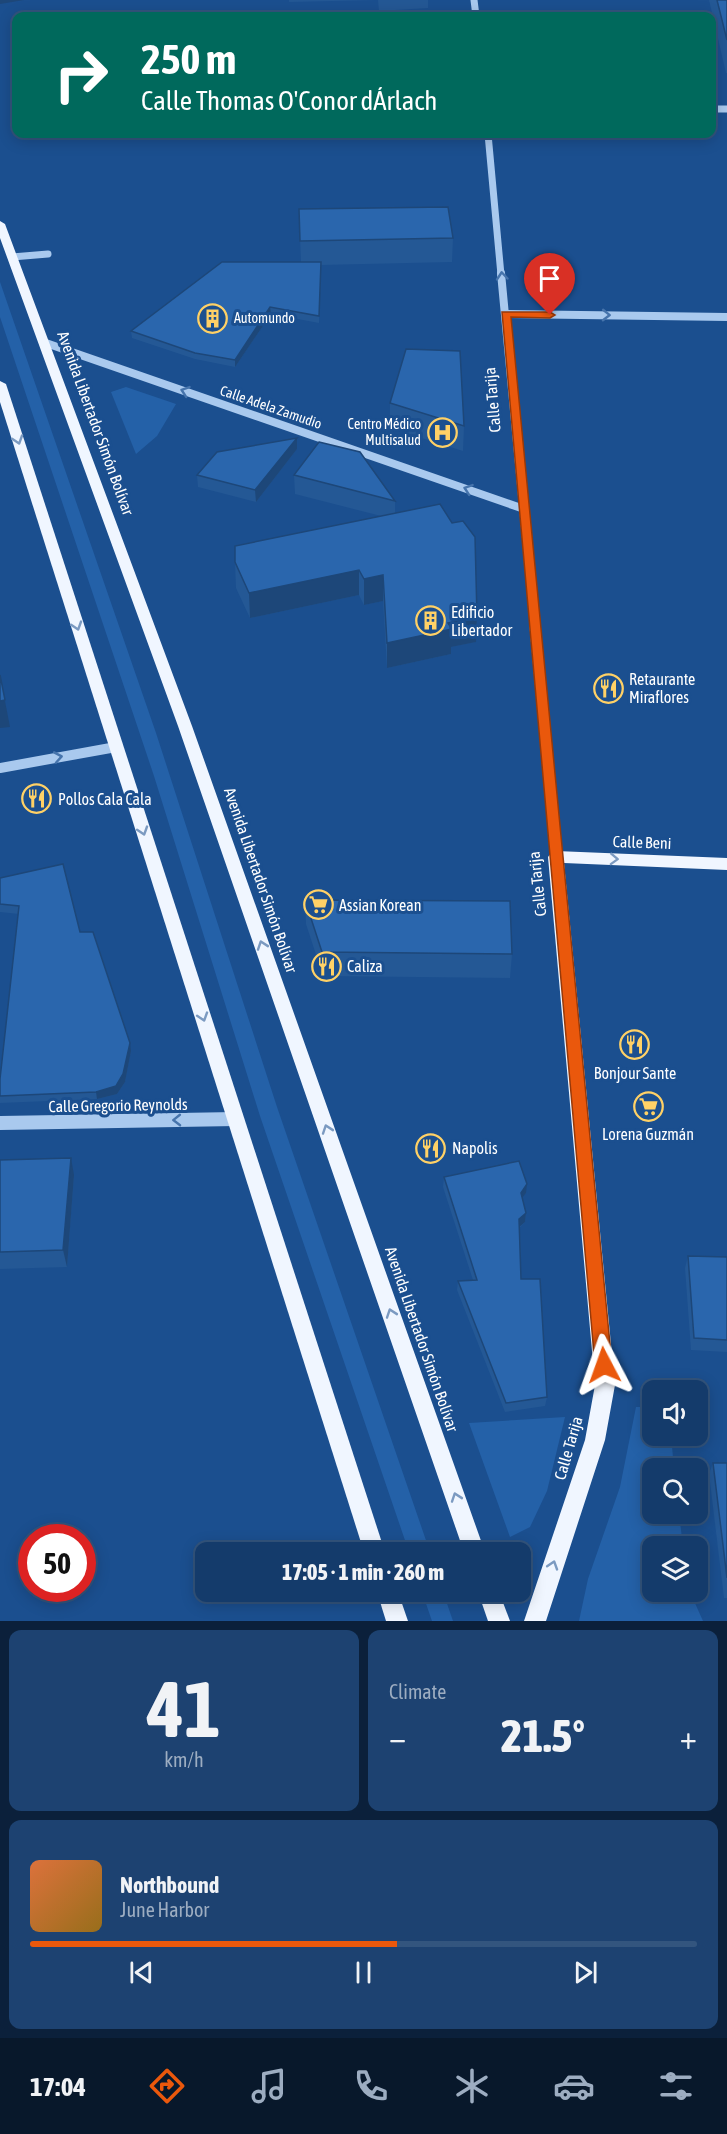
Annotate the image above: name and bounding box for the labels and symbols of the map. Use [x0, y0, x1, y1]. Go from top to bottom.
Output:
pin [524, 253, 575, 315]
one-way arrow [496, 271, 509, 280]
building icon: Automundo [197, 302, 229, 334]
one-way arrow [601, 309, 610, 321]
place label: Automundo [234, 310, 295, 326]
street label: Avenida Libertador Simón Bolívar [54, 329, 138, 518]
street label: Calle Tarija [480, 367, 505, 433]
street label: Calle Adela Zamudio [218, 382, 324, 432]
one-way arrow [180, 386, 191, 398]
place label: Centro Médico Multisalud [348, 416, 421, 448]
hospital icon: Centro Médico Multisalud [426, 416, 458, 448]
one-way arrow [10, 434, 23, 445]
one-way arrow [463, 484, 474, 497]
place label: Edificio Libertador [451, 603, 512, 639]
building icon: Edificio Libertador [414, 605, 446, 637]
one-way arrow [70, 620, 83, 631]
place label: Retaurante Miraflores [629, 670, 695, 706]
restaurant icon: Retaurante Miraflores [592, 672, 624, 704]
one-way arrow [52, 751, 62, 764]
restaurant icon: Pollos Cala Cala [21, 783, 53, 815]
street label: Avenida Libertador Simón Bolívar [221, 785, 301, 975]
place label: Pollos Cala Cala [58, 790, 152, 808]
one-way arrow [136, 825, 148, 836]
street label: Calle Beni [612, 832, 672, 852]
street label: Calle Tarija [525, 850, 550, 917]
one-way arrow [610, 853, 619, 866]
supermarket icon: Assian Korean [302, 889, 334, 921]
place label: Assian Korean [339, 896, 421, 914]
one-way arrow [256, 940, 269, 951]
restaurant icon: Caliza [310, 950, 342, 982]
place label: Caliza [347, 957, 383, 975]
one-way arrow [196, 1011, 208, 1022]
restaurant icon: Bonjour Sante [619, 1029, 651, 1061]
place label: Bonjour Sante [594, 1064, 676, 1083]
supermarket icon: Lorena Guzmán [632, 1090, 664, 1122]
street label: Calle Gregorio Reynolds [48, 1095, 188, 1116]
one-way arrow [173, 1114, 182, 1126]
one-way arrow [321, 1124, 334, 1135]
place label: Lorena Guzmán [602, 1125, 694, 1143]
restaurant icon: Napolis [415, 1132, 447, 1164]
place label: Napolis [452, 1139, 498, 1158]
street label: Avenida Libertador Simón Bolívar [382, 1244, 462, 1434]
one-way arrow [386, 1308, 399, 1319]
position arrow [572, 1333, 636, 1397]
street label: Calle Tarija [550, 1414, 587, 1482]
one-way arrow [450, 1492, 463, 1503]
speed limit sign: 50 [18, 1524, 96, 1602]
one-way arrow [546, 1560, 559, 1571]

